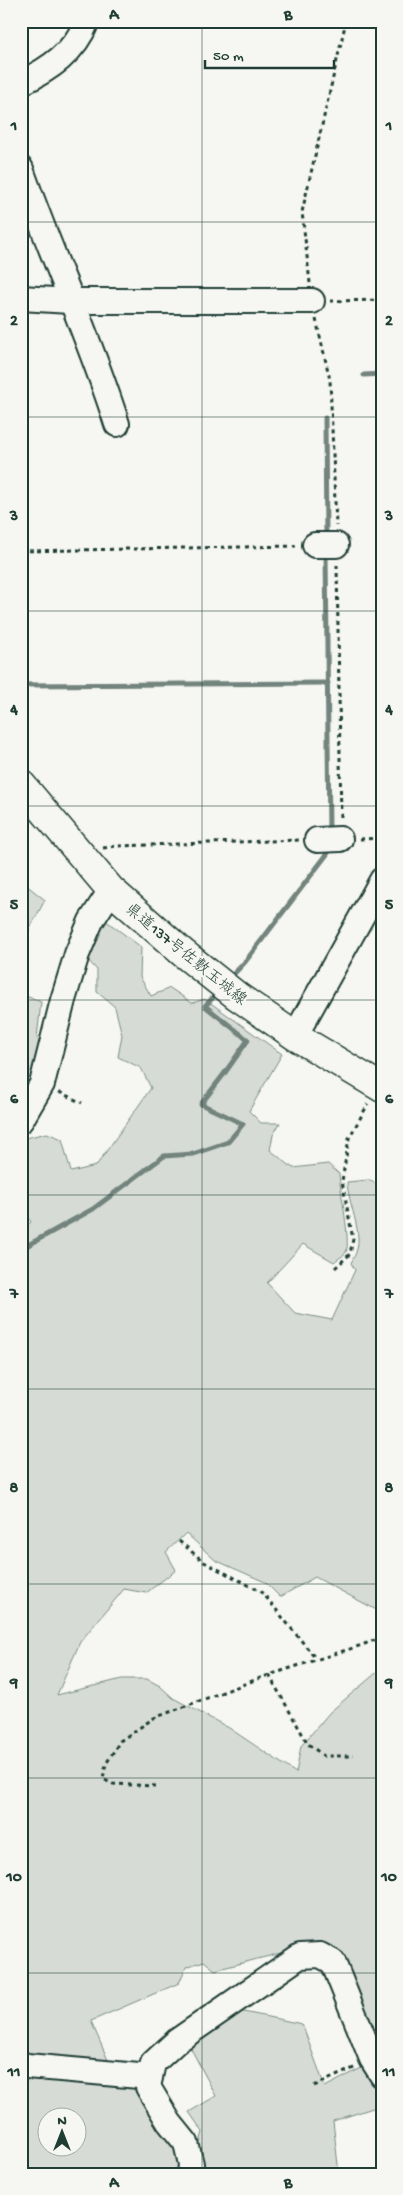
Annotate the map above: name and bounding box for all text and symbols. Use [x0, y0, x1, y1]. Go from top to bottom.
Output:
text: A [108, 7, 120, 26]
text: B [283, 7, 293, 26]
scale bar [205, 38, 334, 70]
text: 50 m [213, 48, 244, 66]
text: 1 [10, 118, 17, 137]
text: 1 [385, 118, 392, 137]
text: 2 [10, 313, 18, 332]
text: 2 [385, 313, 393, 332]
text: 3 [9, 508, 18, 527]
text: 3 [384, 508, 393, 527]
text: 4 [9, 702, 18, 721]
text: 4 [384, 702, 393, 721]
text: 5 [10, 897, 19, 916]
text: 5 [385, 897, 394, 916]
street label: 県道137号佐敷玉城線 [120, 899, 251, 1011]
text: 6 [10, 1091, 19, 1110]
text: 6 [385, 1091, 394, 1110]
text: 7 [9, 1286, 19, 1305]
text: 7 [384, 1286, 394, 1305]
text: 8 [10, 1480, 19, 1499]
text: 8 [385, 1480, 394, 1499]
text: 9 [9, 1675, 18, 1694]
text: 9 [384, 1675, 393, 1694]
text: 10 [5, 1869, 22, 1888]
text: 10 [380, 1869, 397, 1888]
text: 11 [7, 2064, 20, 2083]
text: 11 [382, 2064, 395, 2083]
north arrow [38, 2108, 88, 2158]
text: N [57, 2113, 67, 2130]
text: A [108, 2175, 120, 2194]
text: B [283, 2175, 293, 2194]

